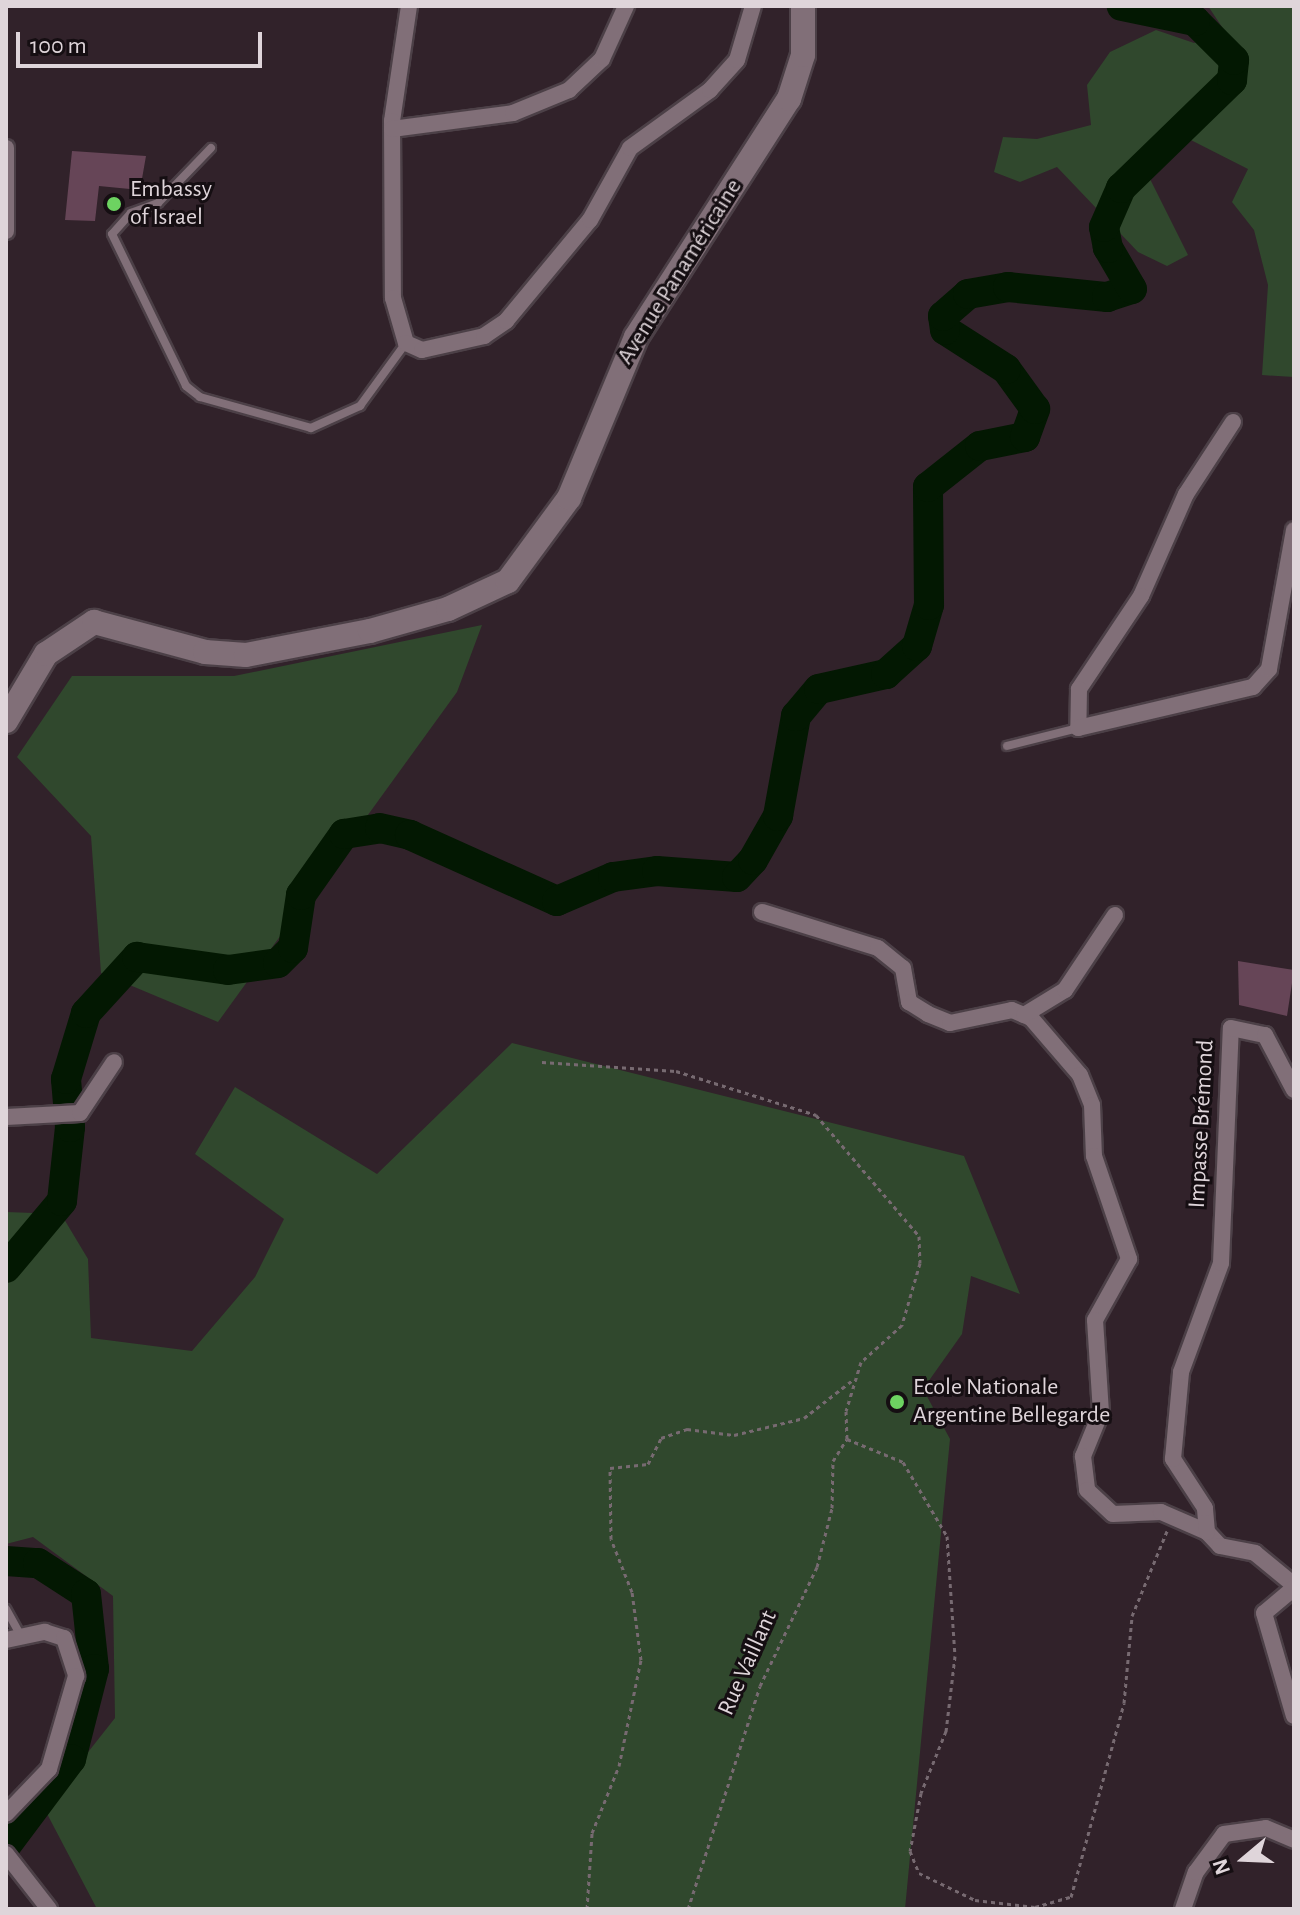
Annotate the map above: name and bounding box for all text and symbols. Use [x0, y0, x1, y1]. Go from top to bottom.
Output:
scale bar [20, 16, 266, 66]
text: 100 m [30, 34, 87, 58]
street label: Avenue Panaméricaine [611, 174, 749, 370]
place label: Embassy of Israel [130, 176, 212, 232]
marker: Embassy of Israel [105, 195, 123, 213]
street label: Impasse Brémond [1183, 1039, 1221, 1209]
place label: Ecole Nationale Argentine Bellegarde [913, 1374, 1110, 1430]
marker: Ecole Nationale Argentine Bellegarde [888, 1393, 906, 1411]
street label: Rue Vaillant [712, 1606, 784, 1720]
north arrow [1204, 1819, 1284, 1899]
text: N [1208, 1856, 1234, 1878]

